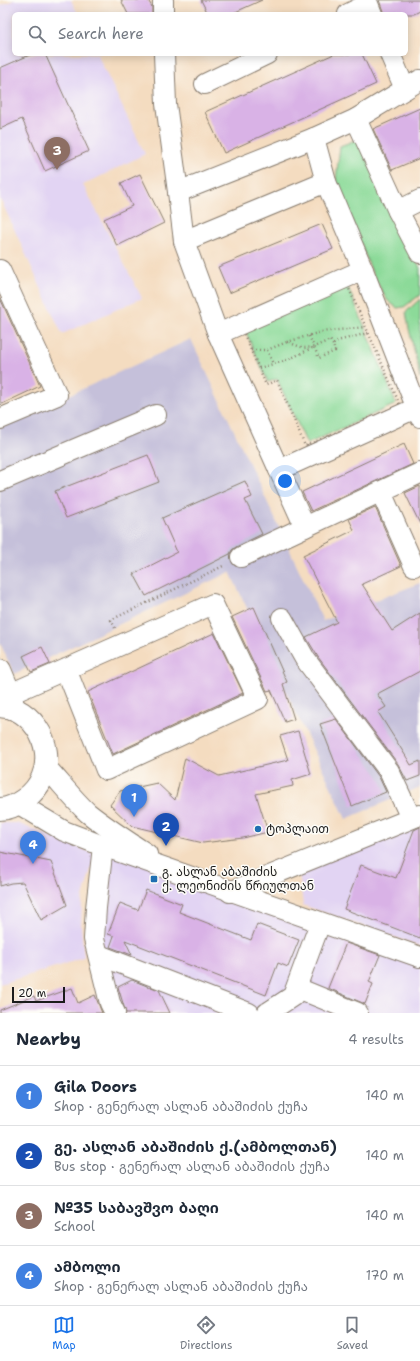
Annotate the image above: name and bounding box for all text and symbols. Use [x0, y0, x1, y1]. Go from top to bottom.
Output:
search box [12, 12, 408, 56]
icon: search [26, 23, 48, 45]
text: Search here [58, 24, 144, 44]
pin: 3 [44, 137, 70, 170]
your location [275, 471, 295, 491]
pin: 1 [121, 784, 147, 817]
pin: 2 [153, 813, 179, 846]
place label: ტოპლაით [266, 821, 329, 837]
marker: ტოპლაით [253, 824, 263, 834]
pin: 4 [20, 831, 46, 864]
place label: გ. ასლან აბაშიძის ქ. ლეონიძის წრიულთან [162, 864, 314, 894]
marker: გ. ასლან აბაშიძის ქ. ლეონიძის წრიულთან [149, 874, 159, 884]
scale bar [12, 985, 65, 1004]
text: 20 m [18, 986, 46, 1001]
text: Nearby [16, 1028, 81, 1050]
text: 4 results [348, 1031, 404, 1048]
text: Gila Doors [54, 1077, 137, 1097]
text: 1 [26, 1087, 32, 1104]
text: 140 m [365, 1087, 404, 1104]
text: Shop · გენერალ ასლან აბაშიძის ქუჩა [54, 1098, 308, 1115]
text: გე. ასლან აბაშიძის ქ.(ამბოლთან) [54, 1137, 337, 1157]
text: 2 [24, 1147, 34, 1164]
text: 140 m [365, 1147, 404, 1164]
text: Bus stop · გენერალ ასლან აბაშიძის ქუჩა [54, 1158, 330, 1175]
text: №35 საბავშვო ბაღი [54, 1198, 219, 1218]
text: 3 [24, 1207, 34, 1224]
text: 140 m [365, 1207, 404, 1224]
text: School [54, 1218, 95, 1235]
text: ამბოლი [54, 1257, 121, 1277]
text: 4 [24, 1267, 34, 1284]
text: 170 m [366, 1267, 404, 1284]
text: Shop · გენერალ ასლან აბაშიძის ქუჩა [54, 1278, 308, 1295]
tab: Map [52, 1314, 76, 1353]
tab: Directions [180, 1314, 232, 1353]
tab: Saved [337, 1314, 368, 1353]

